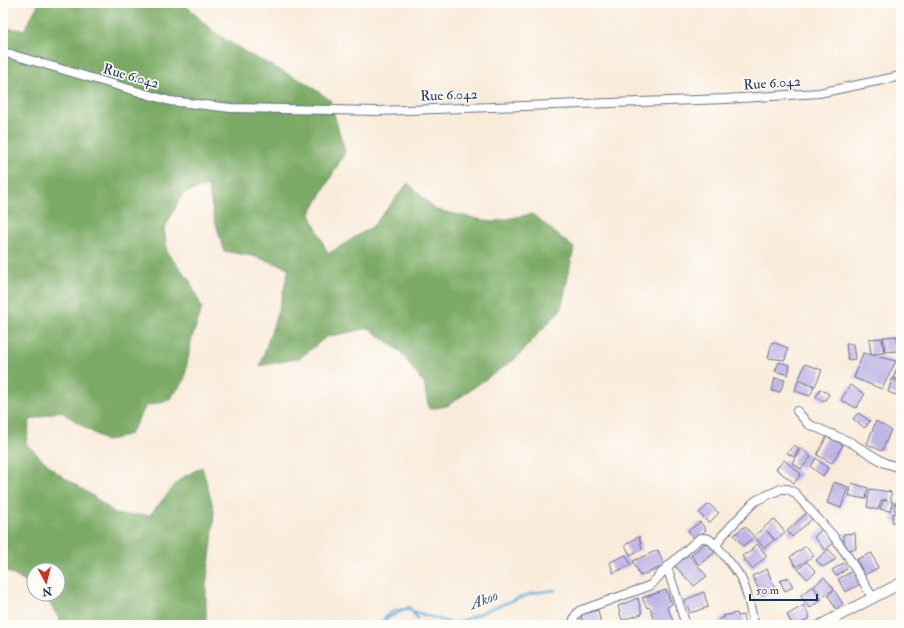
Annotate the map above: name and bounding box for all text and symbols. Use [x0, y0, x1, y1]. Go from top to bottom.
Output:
street label: Rue 6.042 [101, 60, 161, 92]
street label: Rue 6.042 [743, 73, 801, 93]
street label: Rue 6.042 [420, 86, 478, 104]
north arrow [26, 562, 66, 602]
scale bar [750, 576, 817, 602]
text: 50 m [756, 583, 780, 598]
text: N [40, 584, 54, 599]
water label: Akoo [465, 586, 501, 615]

